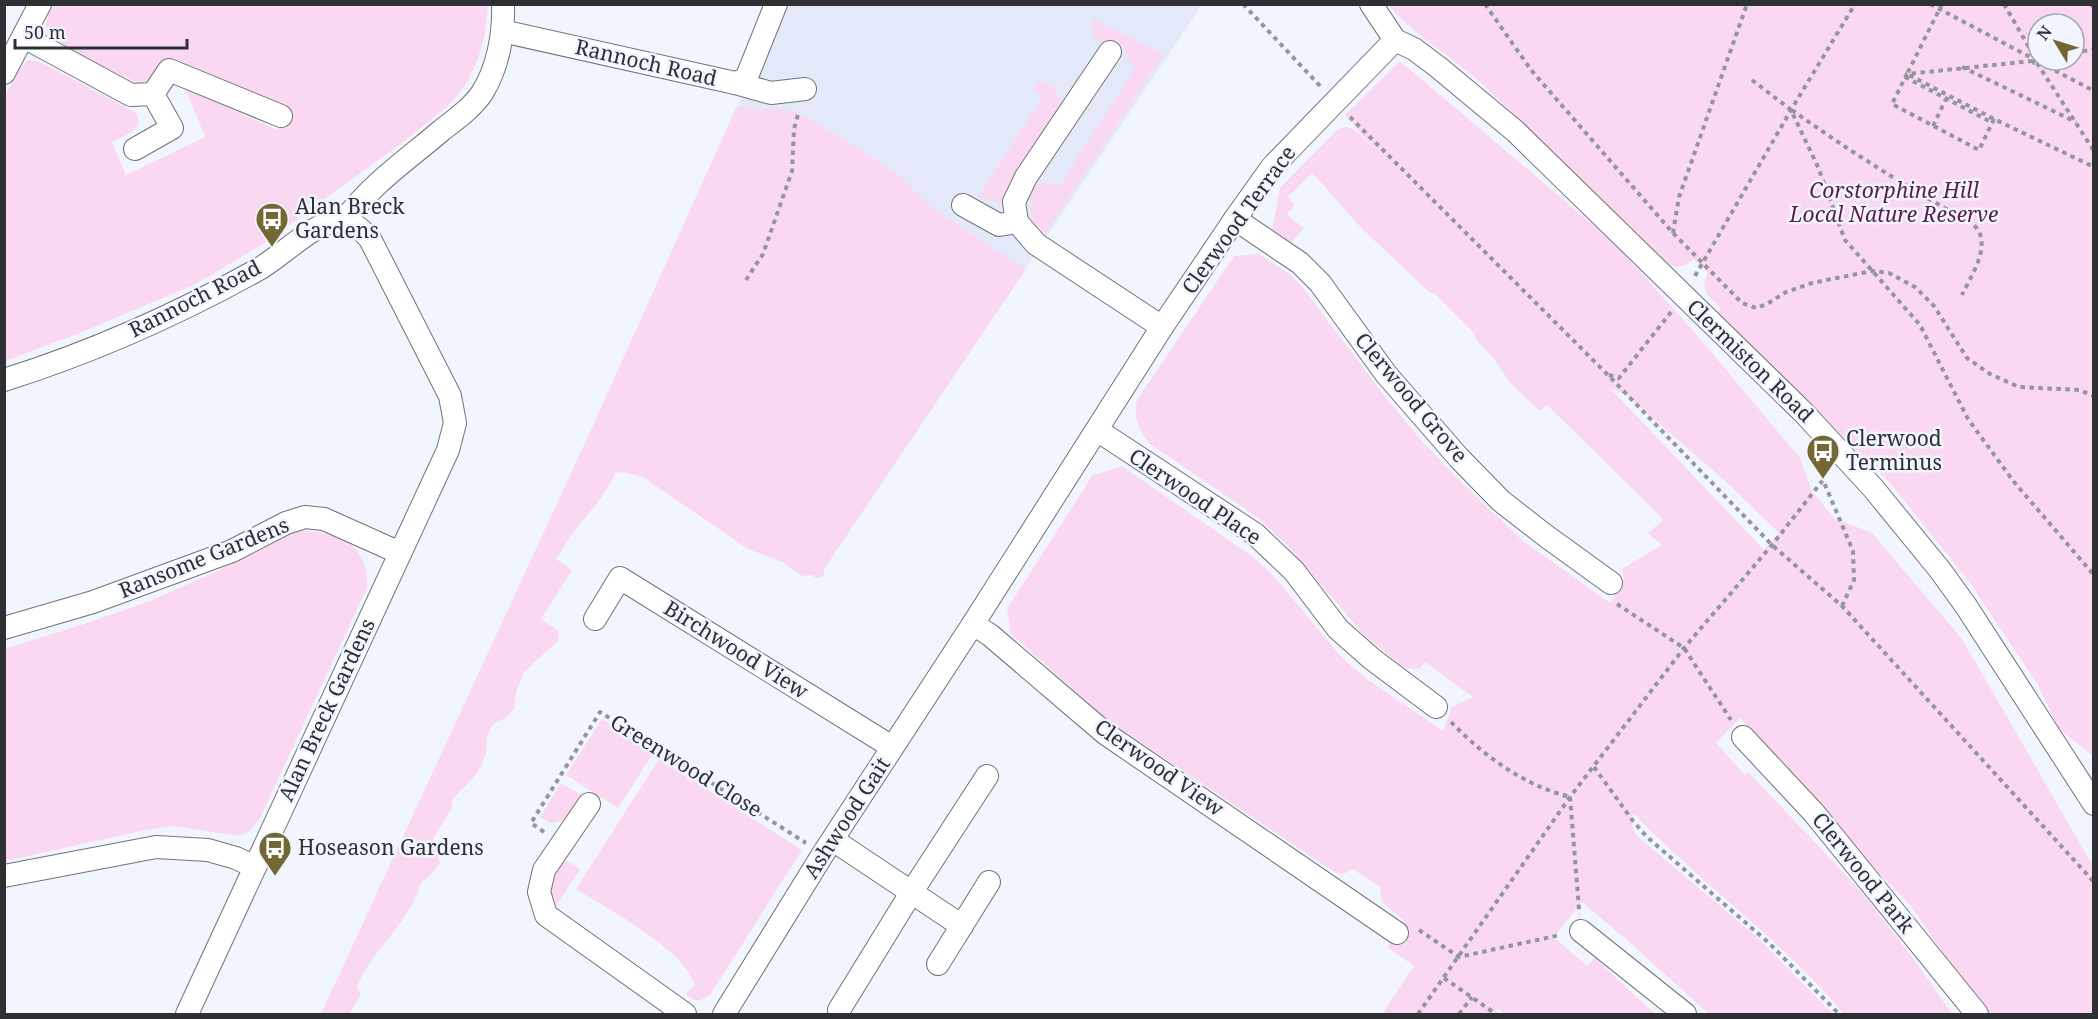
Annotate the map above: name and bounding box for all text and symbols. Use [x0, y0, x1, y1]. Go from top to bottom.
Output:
scale bar [15, 12, 188, 50]
north arrow [2026, 12, 2086, 72]
text: 50 m [24, 20, 66, 44]
text: N [2032, 21, 2057, 45]
street label: Rannoch Road [573, 32, 720, 92]
street label: Clerwood Terrace [1175, 140, 1302, 299]
park label: Corstorphine Hill Local Nature Reserve [1789, 176, 1998, 228]
place label: Alan Breck Gardens [295, 192, 405, 244]
bus stop icon: Alan Breck Gardens [254, 201, 290, 248]
street label: Rannoch Road [124, 253, 265, 343]
street label: Clermiston Road [1681, 293, 1820, 428]
street label: Clerwood Grove [1349, 326, 1474, 468]
place label: Clerwood Terminus [1846, 424, 1942, 476]
bus stop icon: Clerwood Terminus [1805, 433, 1841, 480]
street label: Clerwood Place [1124, 442, 1267, 551]
street label: Ransome Gardens [114, 510, 293, 604]
street label: Birchwood View [659, 594, 815, 705]
street label: Alan Breck Gardens [271, 614, 381, 806]
street label: Greenwood Close [605, 707, 768, 823]
street label: Clerwood View [1090, 712, 1230, 823]
street label: Ashwood Gait [797, 751, 896, 883]
street label: Clerwood Park [1806, 806, 1922, 939]
bus stop icon: Hoseason Gardens [257, 830, 293, 877]
place label: Hoseason Gardens [298, 833, 484, 861]

